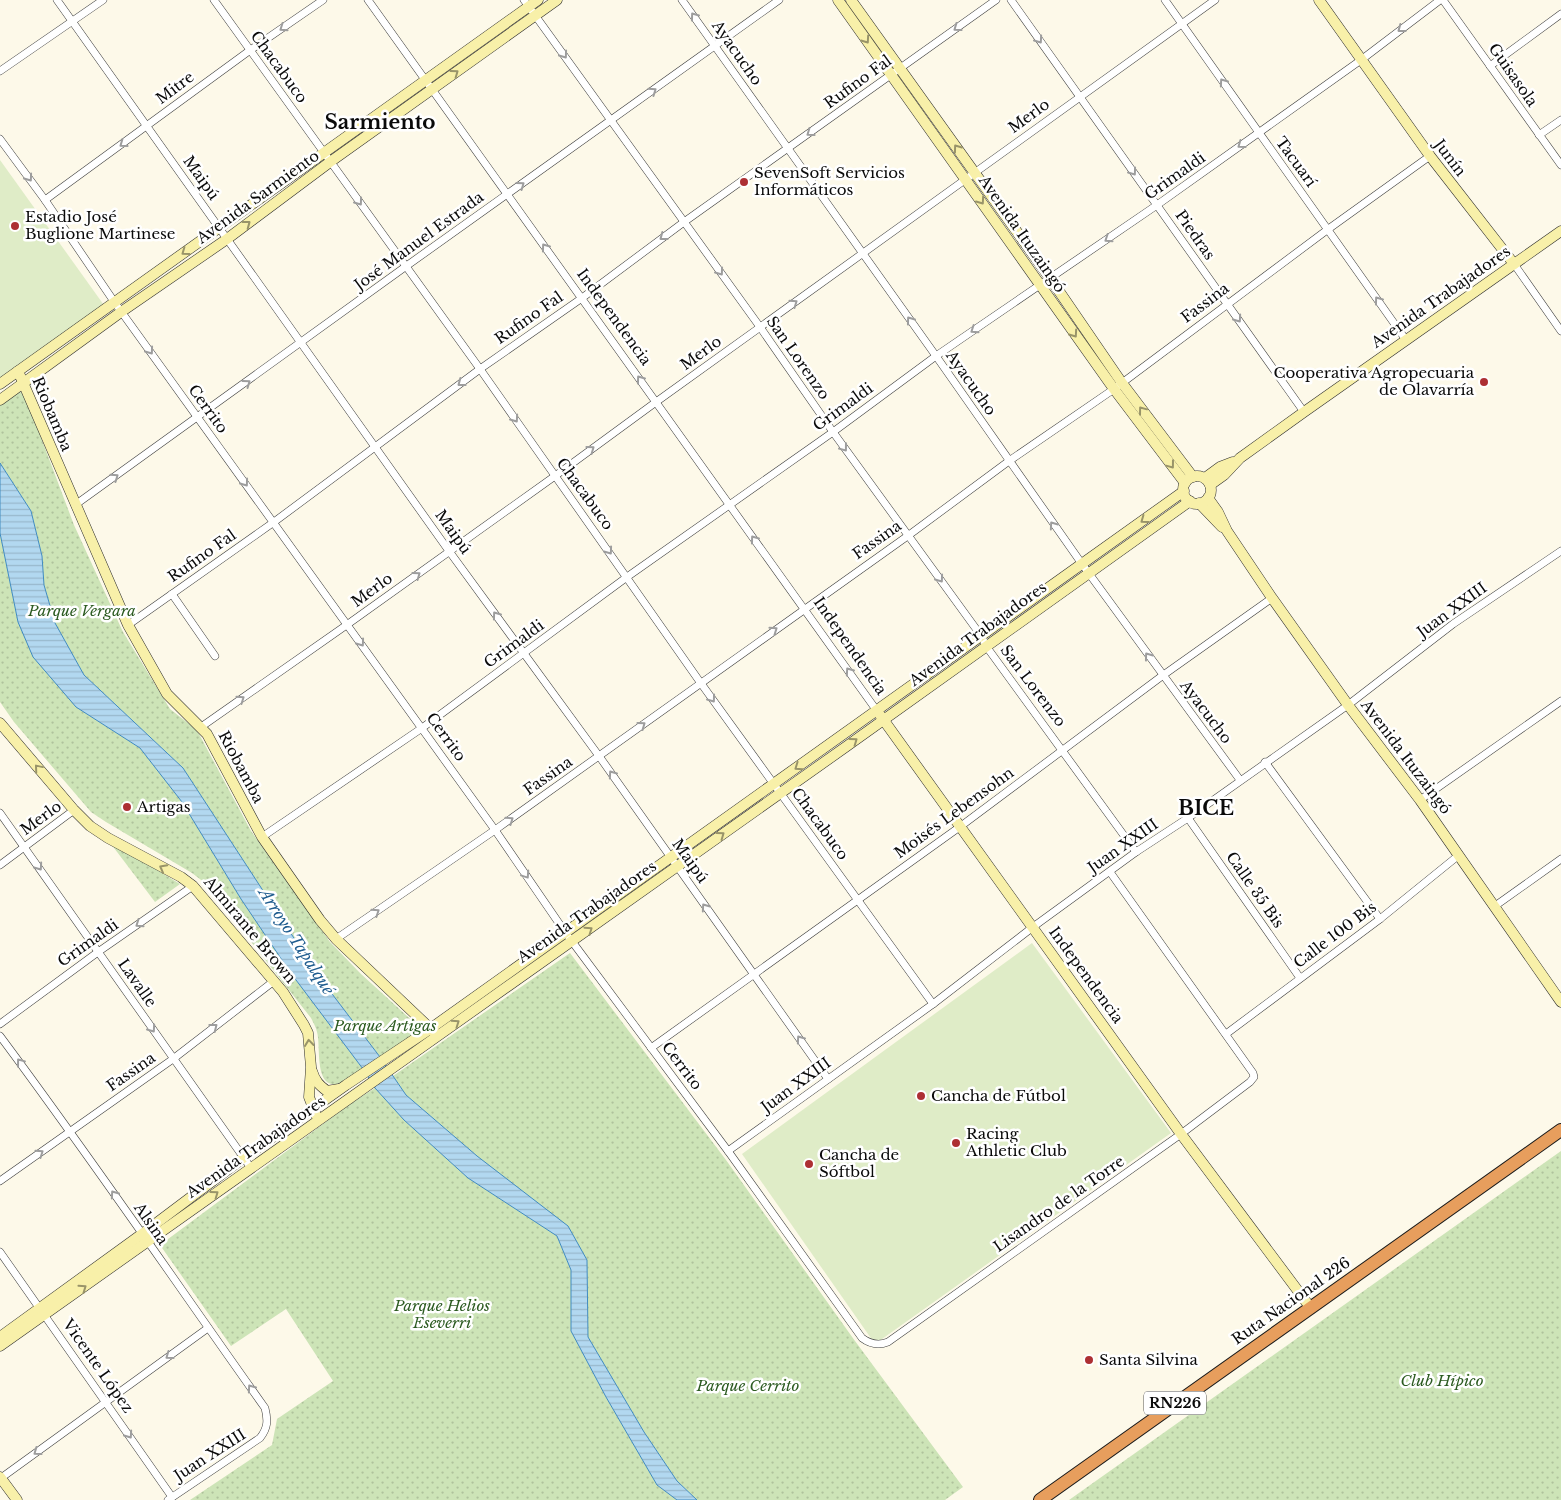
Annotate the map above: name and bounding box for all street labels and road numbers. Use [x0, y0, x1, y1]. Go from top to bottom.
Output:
street label: Ayacucho [708, 16, 767, 89]
street label: Chacabuco [247, 27, 312, 107]
street label: Guisasola [1485, 39, 1543, 111]
street label: Rufino Fal [820, 51, 895, 112]
street label: Mitre [152, 67, 197, 108]
street label: Merlo [1004, 94, 1053, 137]
street label: Tacuarí [1272, 133, 1321, 191]
street label: Junín [1429, 134, 1470, 180]
street label: Avenida Sarmiento [192, 146, 323, 248]
street label: Grimaldi [1141, 148, 1209, 203]
street label: Maipú [179, 152, 224, 204]
street label: Avenida Ituzaingó [974, 171, 1070, 296]
street label: José Manuel Estrada [349, 187, 488, 295]
street label: Piedras [1171, 206, 1219, 263]
street label: Avenida Trabajadores [1367, 241, 1514, 352]
street label: Independencia [573, 265, 656, 369]
street label: Fassina [1177, 278, 1233, 327]
street label: Rufino Fal [491, 287, 567, 348]
street label: San Lorenzo [763, 312, 834, 403]
street label: Merlo [676, 331, 725, 374]
street label: Ayacucho [942, 346, 1001, 419]
street label: Riobamba [28, 374, 77, 455]
street label: Grimaldi [809, 378, 877, 435]
street label: Cerrito [184, 381, 233, 437]
street label: Chacabuco [553, 454, 618, 534]
street label: Maipú [431, 506, 476, 558]
street label: Fassina [849, 516, 905, 563]
street label: Rufino Fal [164, 525, 240, 586]
street label: Merlo [347, 568, 396, 611]
street label: Avenida Trabajadores [904, 577, 1050, 690]
street label: Juan XXIII [1412, 578, 1490, 642]
street label: Independencia [810, 593, 892, 699]
street label: Grimaldi [480, 615, 548, 672]
street label: San Lorenzo [996, 641, 1070, 730]
street label: Ayacucho [1176, 675, 1237, 747]
street label: Avenida Ituzaingó [1356, 695, 1456, 818]
street label: Cerrito [422, 709, 471, 765]
street label: Riobamba [214, 727, 269, 807]
street label: Fassina [520, 752, 576, 799]
street label: Moisés Lebensohn [890, 763, 1017, 862]
street label: Chacabuco [788, 784, 853, 864]
street label: Merlo [16, 796, 65, 839]
street label: Juan XXIII [1082, 814, 1162, 878]
street label: Maipú [668, 835, 713, 887]
street label: Calle 35 Bis [1222, 848, 1289, 932]
street label: Avenida Trabajadores [513, 856, 660, 967]
street label: Almirante Brown [200, 872, 300, 987]
street label: Calle 100 Bis [1290, 897, 1380, 972]
street label: Grimaldi [54, 915, 122, 970]
street label: Independencia [1045, 923, 1128, 1027]
street label: Lavalle [114, 955, 161, 1011]
street label: Cerrito [658, 1038, 707, 1094]
street label: Fassina [103, 1048, 159, 1095]
street label: Juan XXIII [756, 1053, 834, 1117]
street label: Avenida Trabajadores [182, 1091, 329, 1202]
street label: Lisandro de la Torre [990, 1151, 1128, 1256]
street label: Alsina [130, 1198, 173, 1249]
street label: Ruta Nacional 226 [1228, 1253, 1354, 1349]
street label: Vicente López [58, 1314, 138, 1416]
road number: RN226 [1144, 1392, 1206, 1415]
street label: Juan XXIII [169, 1424, 249, 1486]

